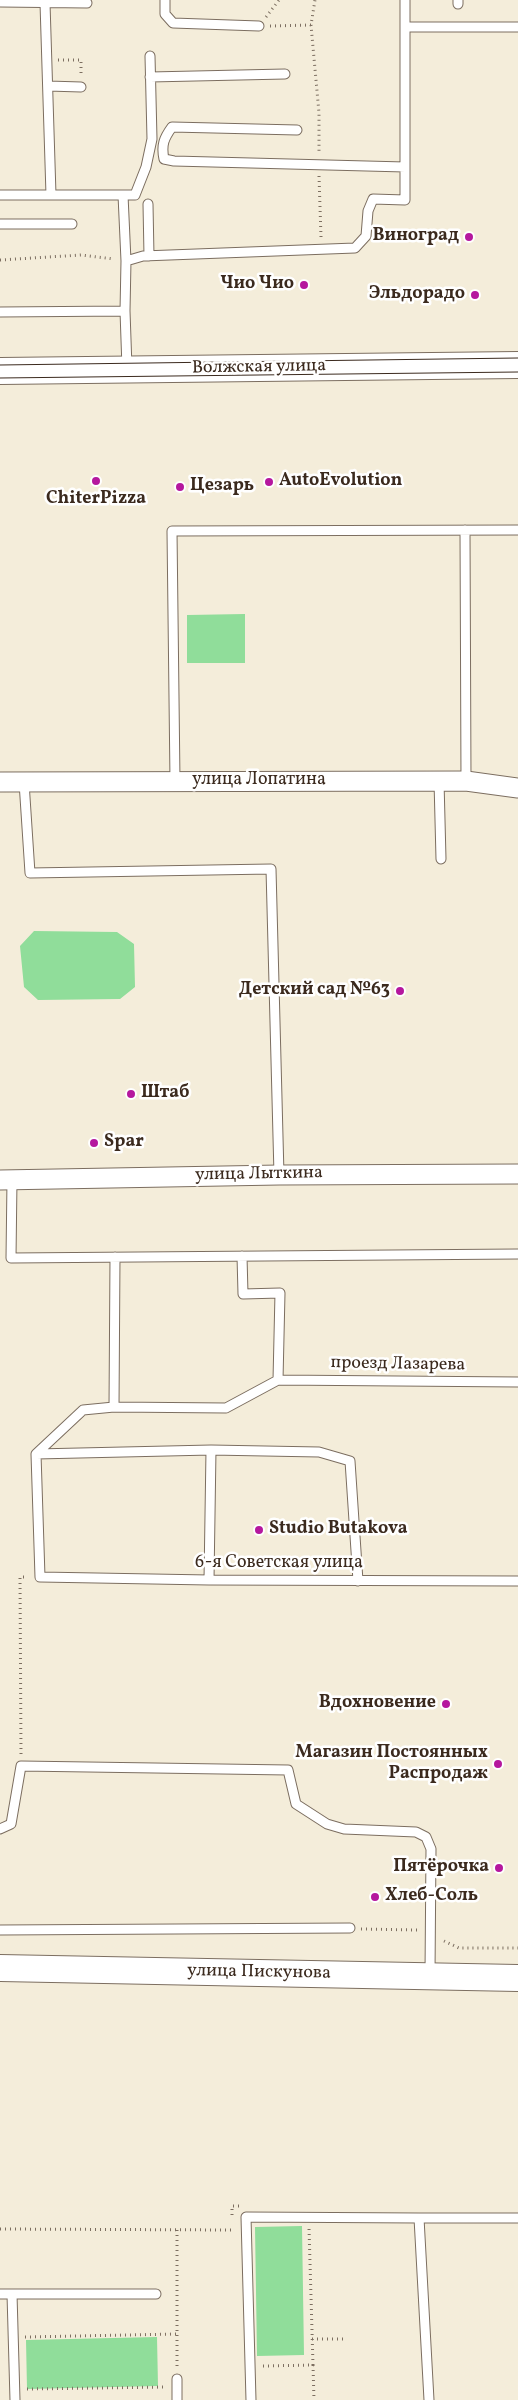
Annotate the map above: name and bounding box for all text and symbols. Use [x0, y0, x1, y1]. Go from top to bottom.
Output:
place label: Виноград [373, 226, 459, 248]
marker: Виноград [463, 231, 475, 243]
place label: Чио Чио [220, 274, 294, 296]
marker: Чио Чио [298, 279, 310, 291]
place label: Эльдорадо [369, 284, 465, 306]
marker: Эльдорадо [469, 289, 481, 301]
street label: Волжская улица [192, 356, 326, 380]
place label: AutoEvolution [279, 471, 402, 493]
marker: ChiterPizza [90, 475, 102, 487]
place label: Цезарь [190, 476, 254, 498]
marker: AutoEvolution [263, 476, 275, 488]
marker: Цезарь [174, 481, 186, 493]
place label: ChiterPizza [46, 489, 146, 511]
street label: улица Лопатина [192, 770, 326, 792]
place label: Детский сад №63 [239, 980, 390, 1002]
marker: Детский сад №63 [394, 985, 406, 997]
place label: Штаб [141, 1083, 189, 1105]
marker: Штаб [125, 1088, 137, 1100]
place label: Spar [104, 1132, 144, 1154]
marker: Spar [88, 1137, 100, 1149]
street label: улица Лыткина [195, 1163, 323, 1187]
street label: проезд Лазарева [330, 1353, 466, 1377]
place label: Studio Butakova [269, 1519, 408, 1541]
marker: Studio Butakova [253, 1524, 265, 1536]
street label: 6-я Советская улица [195, 1553, 363, 1575]
place label: Вдохновение [319, 1693, 436, 1715]
marker: Вдохновение [440, 1698, 452, 1710]
place label: Магазин Постоянных Распродаж [295, 1743, 488, 1786]
marker: Магазин Постоянных Распродаж [492, 1758, 504, 1770]
place label: Пятёрочка [393, 1857, 489, 1879]
marker: Пятёрочка [493, 1862, 505, 1874]
place label: Хлеб-Соль [385, 1886, 478, 1908]
marker: Хлеб-Соль [369, 1891, 381, 1903]
street label: улица Пискунова [187, 1961, 331, 1985]

